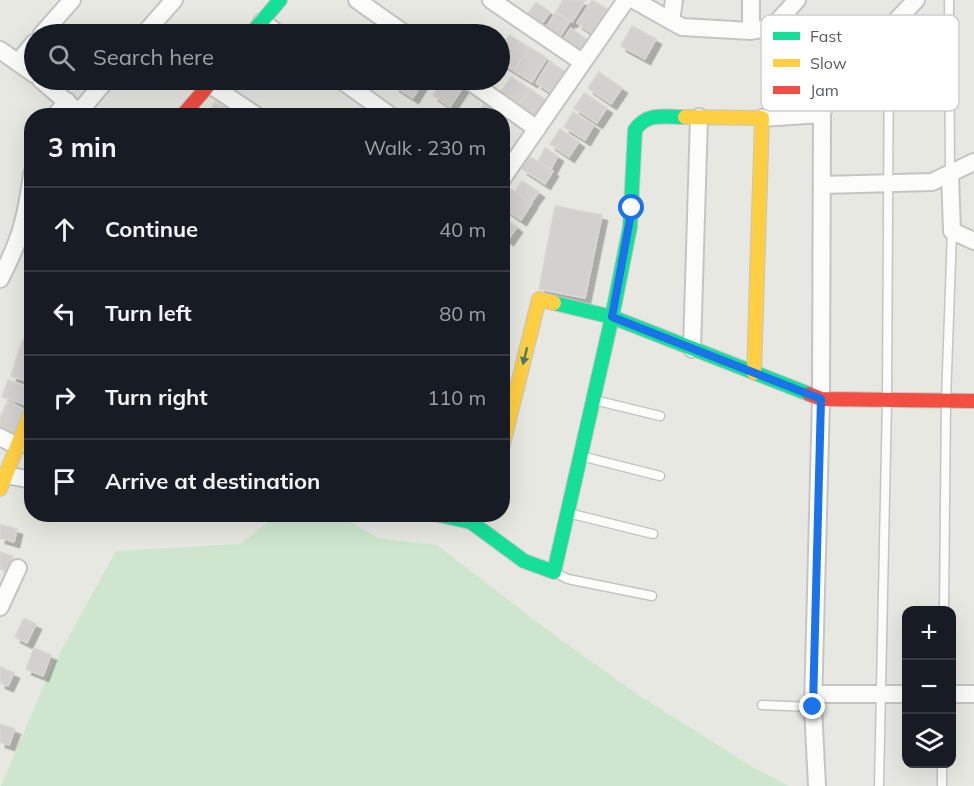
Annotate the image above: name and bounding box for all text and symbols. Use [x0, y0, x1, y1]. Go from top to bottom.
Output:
legend [761, 15, 959, 111]
search box [24, 24, 510, 90]
text: Fast [810, 26, 842, 46]
icon: search [45, 41, 78, 74]
text: Search here [93, 43, 214, 71]
text: Slow [810, 53, 847, 73]
text: Jam [810, 80, 839, 100]
text: 3 min [48, 131, 117, 164]
text: Walk · 230 m [364, 135, 486, 160]
route start [618, 194, 644, 220]
icon: ahead [48, 213, 81, 246]
text: Continue [105, 215, 198, 243]
text: 40 m [439, 217, 486, 242]
icon: left [48, 297, 81, 330]
text: Turn left [105, 299, 192, 327]
text: 80 m [439, 301, 486, 326]
one-way arrow [519, 347, 529, 365]
icon: right [48, 381, 81, 414]
text: Turn right [105, 383, 208, 411]
text: 110 m [427, 385, 486, 410]
icon: arrive [48, 465, 81, 498]
text: Arrive at destination [105, 467, 320, 495]
map controls [902, 606, 956, 768]
button: + [902, 606, 956, 660]
button: − [902, 660, 956, 714]
route end [799, 693, 825, 719]
button: layers [902, 714, 956, 768]

